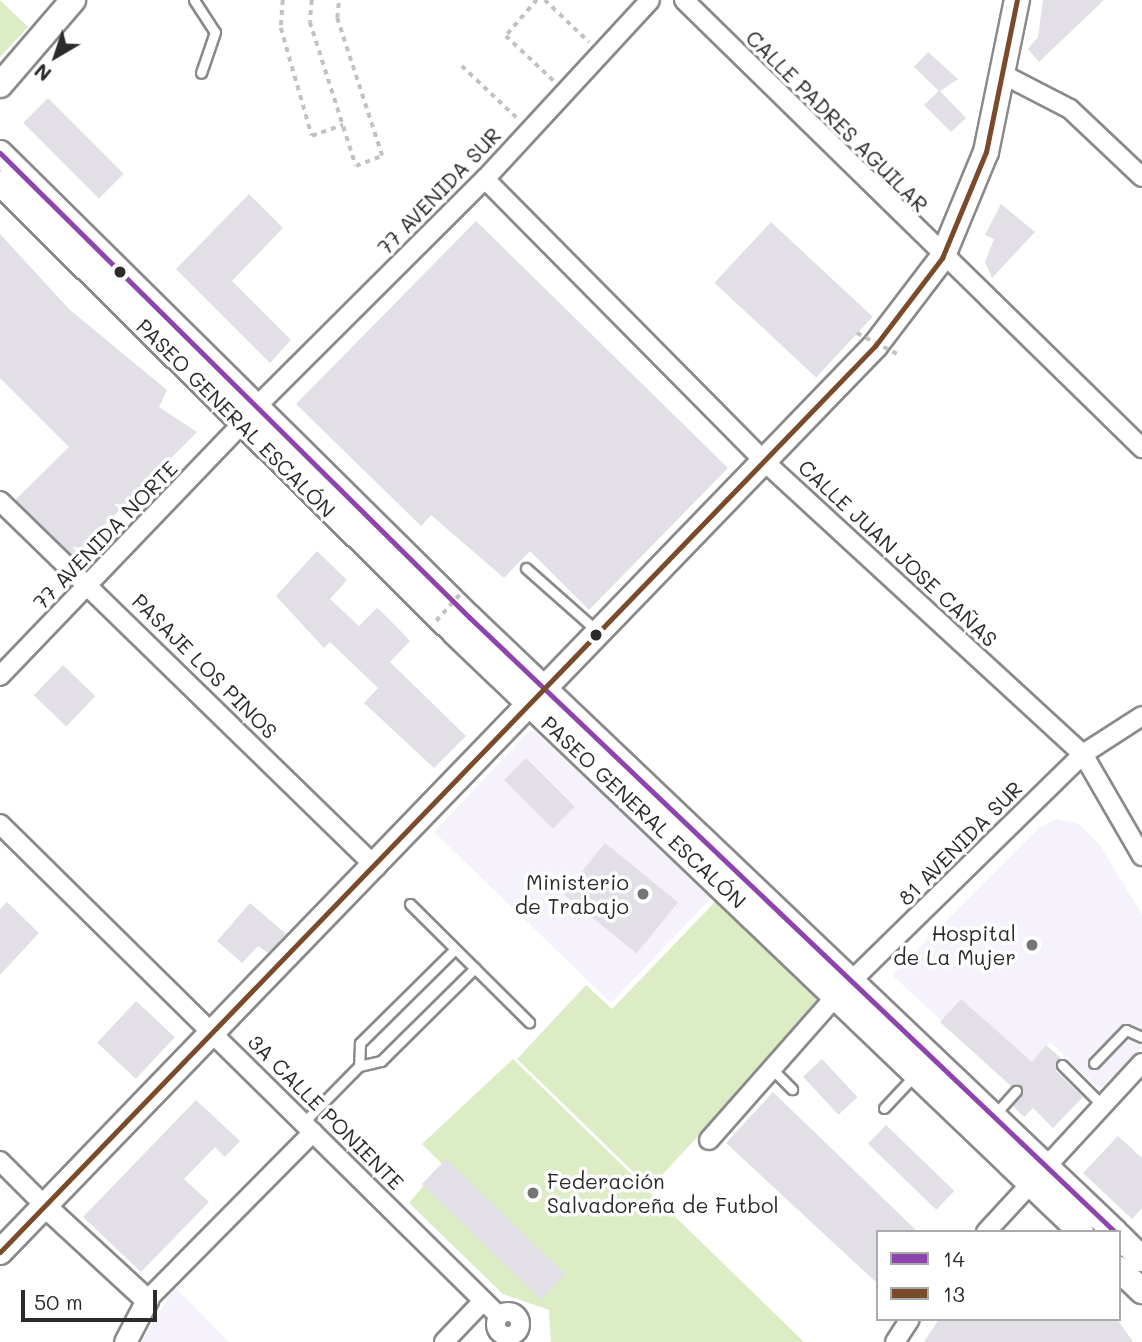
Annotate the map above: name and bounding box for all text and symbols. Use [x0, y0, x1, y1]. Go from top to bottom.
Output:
north arrow [21, 21, 91, 91]
street label: CALLE PADRES AGUILAR [741, 25, 933, 217]
text: N [29, 58, 56, 87]
street label: 77 AVENIDA SUR [372, 122, 506, 260]
unlabelled marker [113, 265, 127, 279]
street label: PASEO GENERAL ESCALÓN [132, 314, 340, 522]
street label: CALLE JUAN JOSE CAÑAS [793, 454, 1003, 652]
street label: 77 AVENIDA NORTE [28, 456, 182, 614]
street label: PASAJE LOS PINOS [127, 588, 283, 744]
unlabelled marker [589, 628, 603, 642]
street label: PASEO GENERAL ESCALÓN [537, 711, 751, 913]
street label: 81 AVENIDA SUR [893, 776, 1027, 910]
place label: Ministerio de Trabajo [515, 869, 629, 919]
marker: Ministerio de Trabajo [635, 886, 651, 902]
place label: Hospital de La Mujer [893, 920, 1016, 970]
marker: Hospital de La Mujer [1022, 935, 1042, 955]
street label: 3A CALLE PONIENTE [243, 1029, 409, 1195]
place label: Federación Salvadoreña de Futbol [547, 1168, 779, 1218]
marker: Federación Salvadoreña de Futbol [525, 1185, 541, 1201]
legend [876, 1230, 1121, 1321]
text: 14 [943, 1245, 965, 1272]
scale bar [24, 1276, 161, 1320]
text: 13 [943, 1280, 965, 1307]
text: 50 m [34, 1288, 83, 1315]

